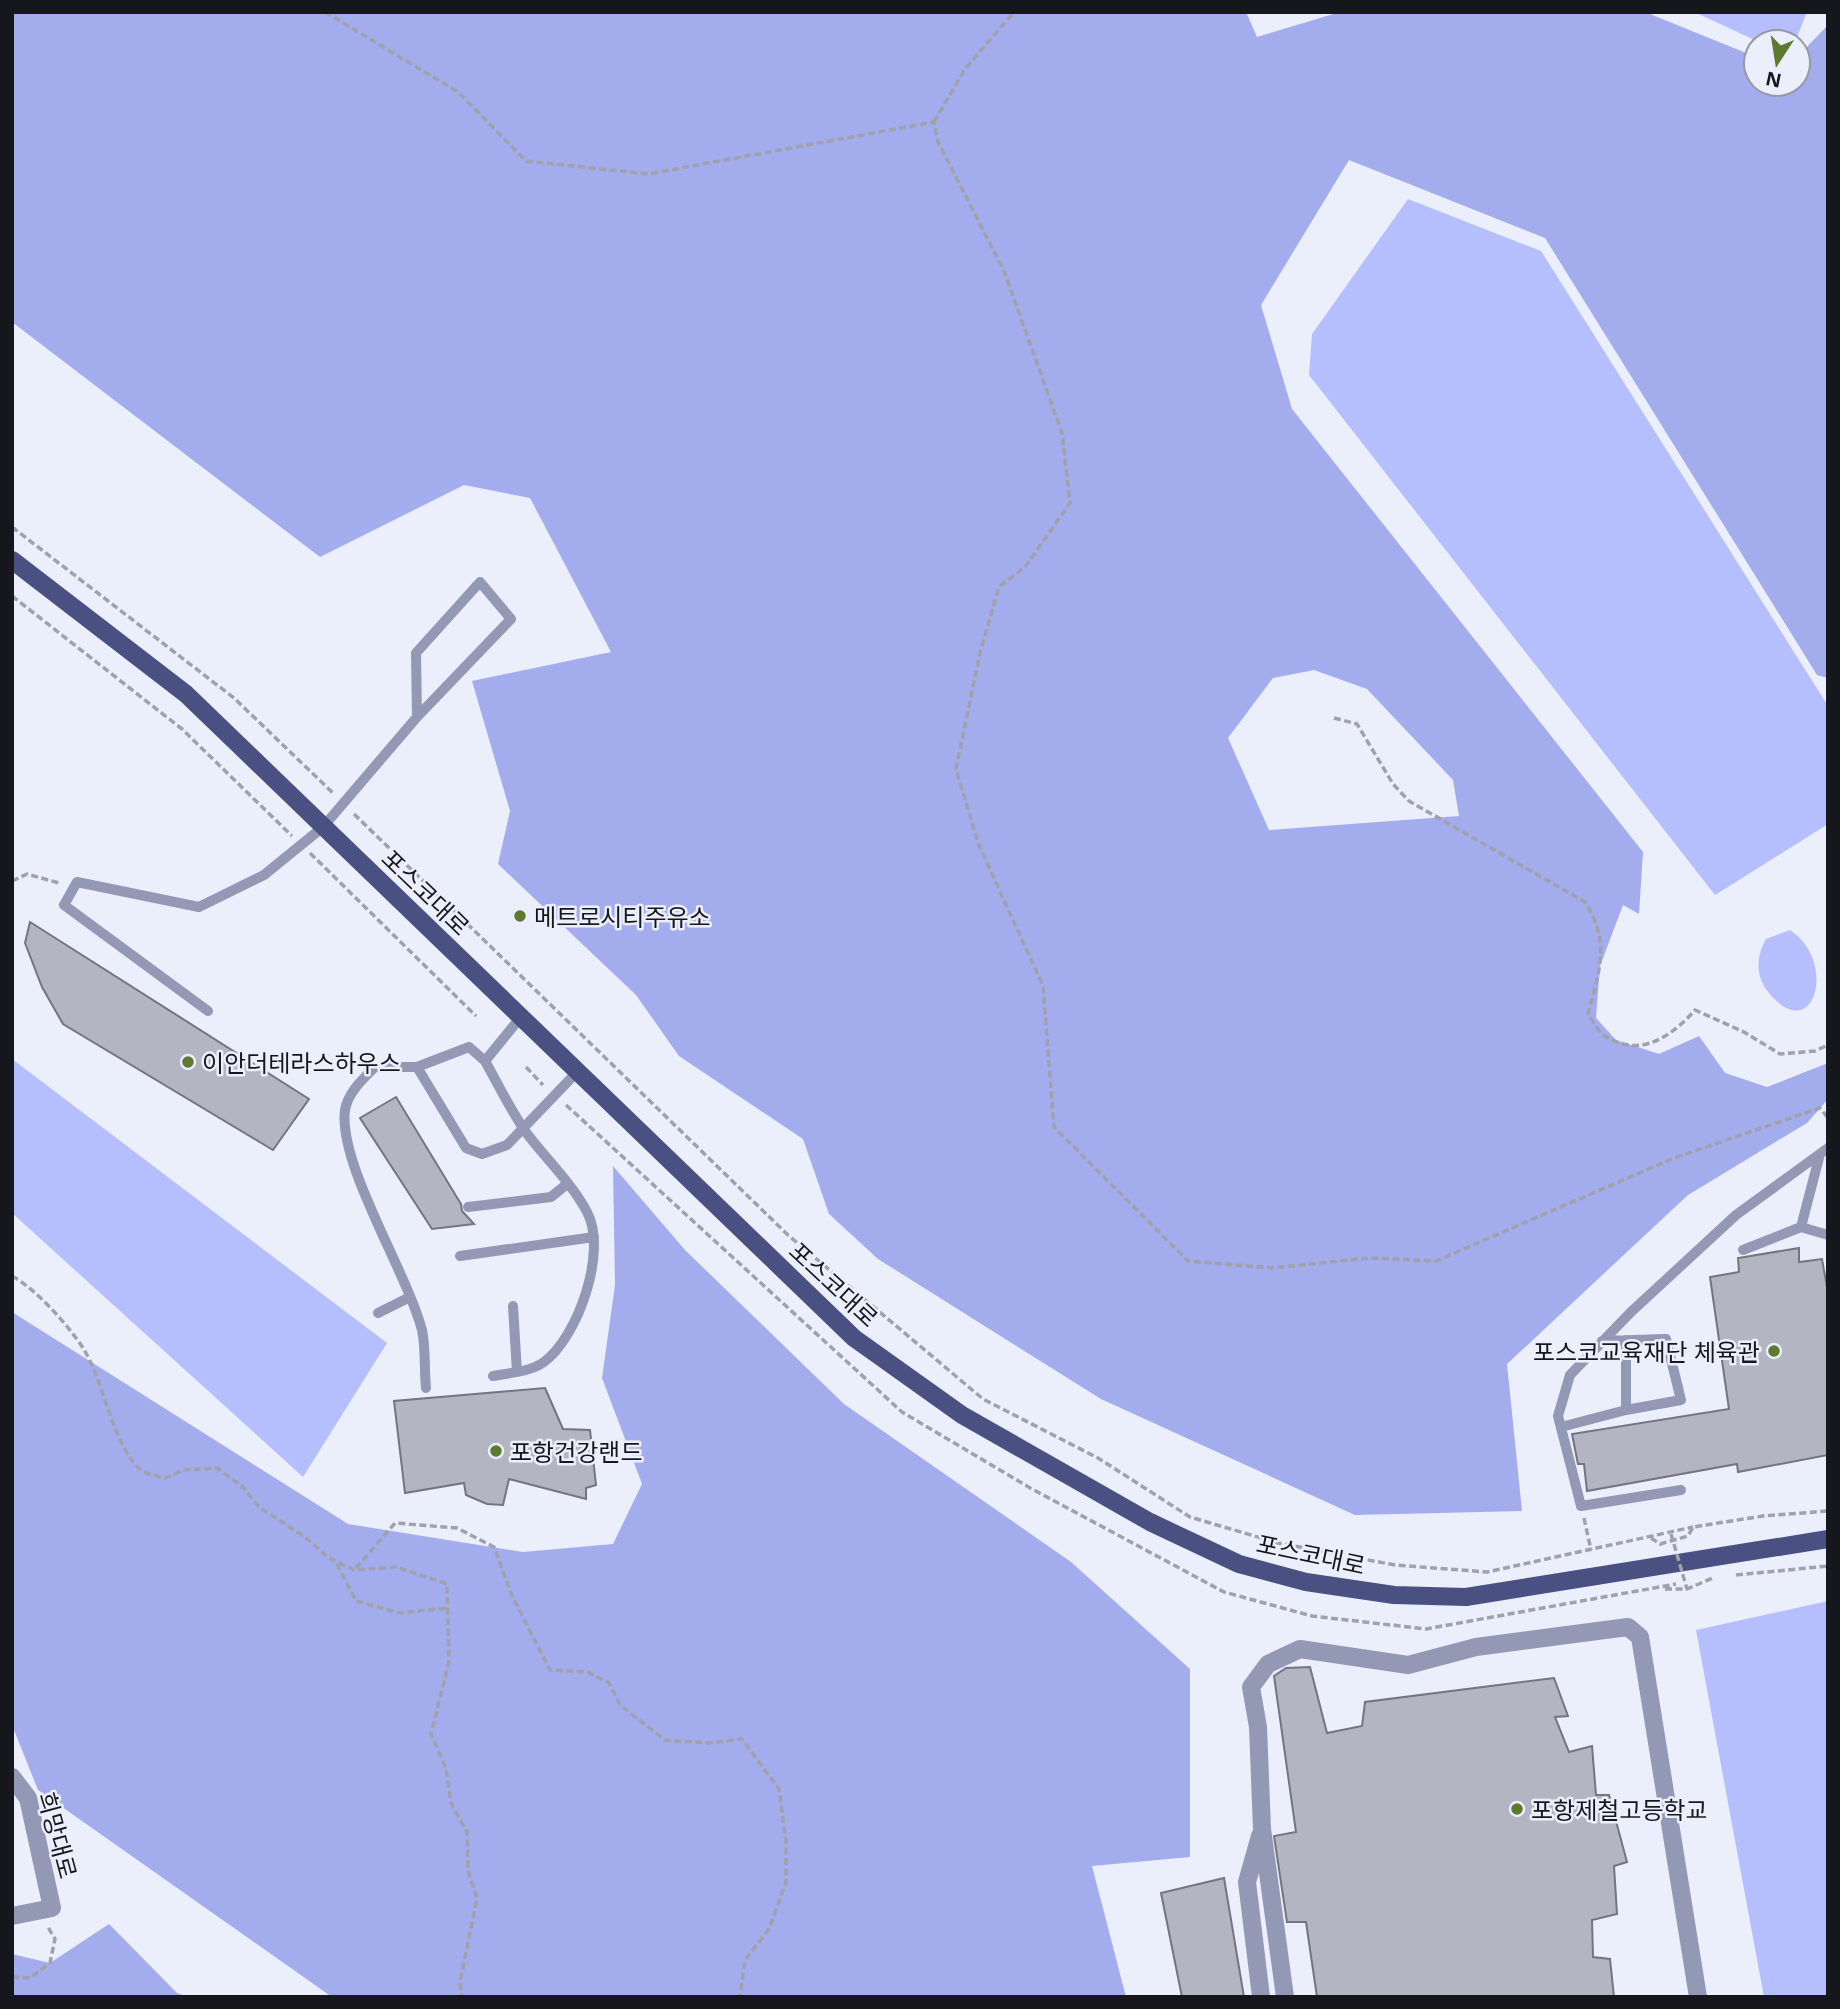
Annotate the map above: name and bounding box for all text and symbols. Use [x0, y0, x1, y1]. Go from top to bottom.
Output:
north arrow [1742, 28, 1812, 98]
text: N [1763, 65, 1784, 94]
street label: 포스코대로 [375, 842, 477, 942]
place label: 메트로시티주유소 [534, 900, 711, 933]
marker: 메트로시티주유소 [512, 908, 528, 924]
place label: 이안더테라스하우스 [202, 1046, 401, 1079]
marker: 이안더테라스하우스 [180, 1054, 196, 1070]
street label: 포스코대로 [782, 1234, 886, 1334]
place label: 포스코교육재단 체육관 [1533, 1335, 1760, 1368]
marker: 포스코교육재단 체육관 [1766, 1343, 1782, 1359]
place label: 포항건강랜드 [510, 1435, 642, 1468]
marker: 포항건강랜드 [488, 1443, 504, 1459]
street label: 포스코대로 [1254, 1526, 1368, 1582]
street label: 희망대로 [31, 1788, 85, 1882]
place label: 포항제철고등학교 [1531, 1793, 1708, 1826]
marker: 포항제철고등학교 [1509, 1801, 1525, 1817]

